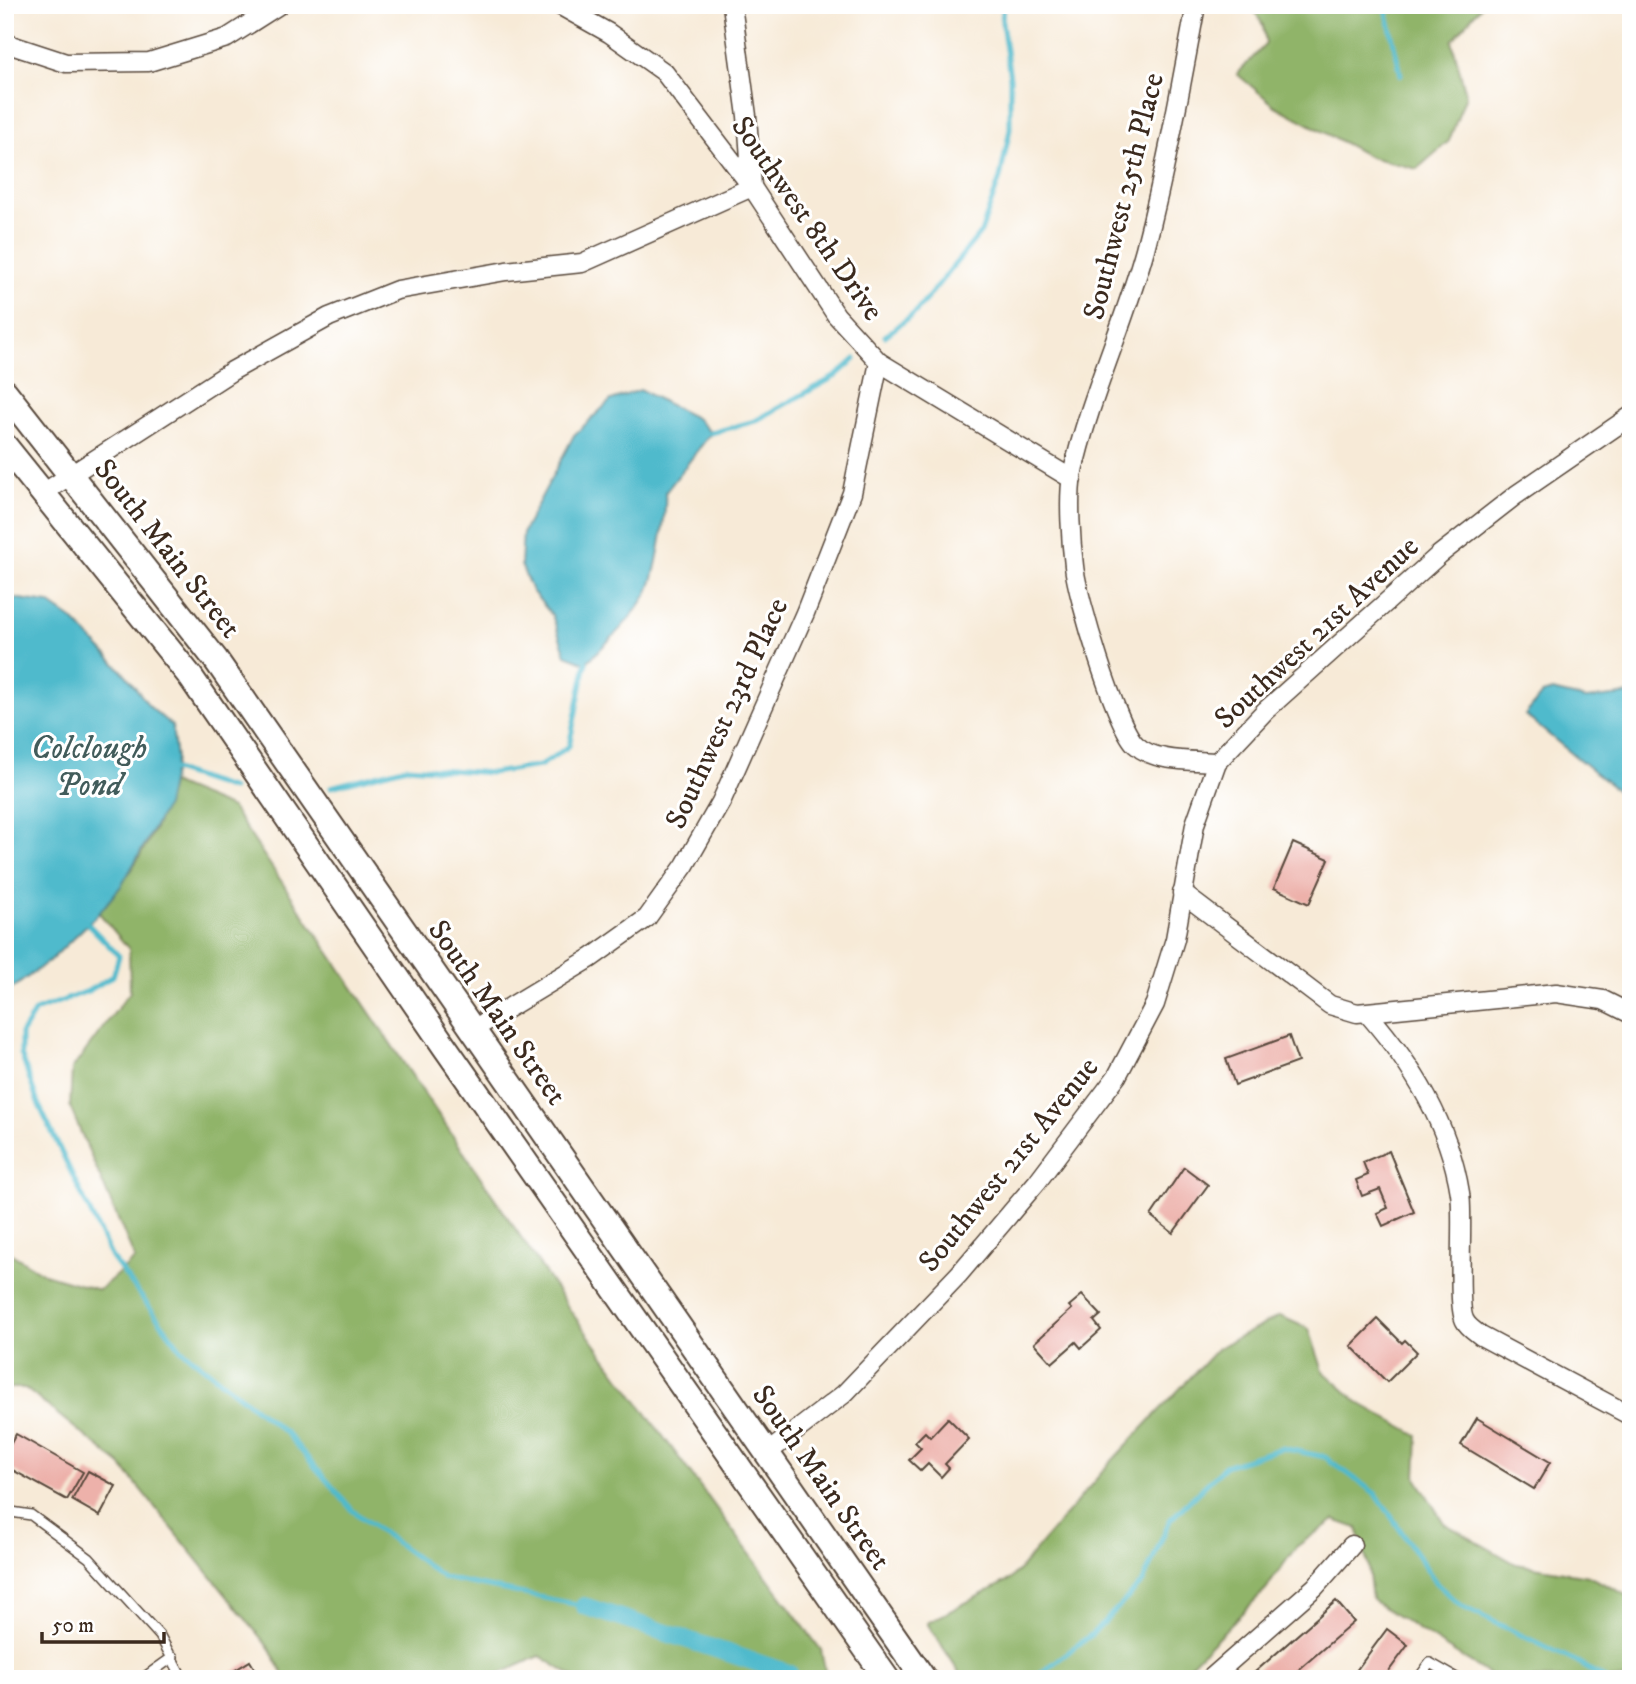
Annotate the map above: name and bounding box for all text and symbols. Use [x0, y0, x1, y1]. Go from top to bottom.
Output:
street label: Southwest 25th Place [1076, 69, 1173, 324]
street label: Southwest 8th Drive [722, 109, 891, 328]
street label: South Main Street [85, 452, 248, 646]
street label: Southwest 21st Avenue [1207, 529, 1427, 737]
street label: Southwest 23rd Place [658, 592, 797, 835]
water label: Colclough Pond [31, 729, 147, 806]
street label: South Main Street [419, 913, 574, 1113]
street label: Southwest 21st Avenue [911, 1050, 1107, 1280]
street label: South Main Street [743, 1378, 898, 1578]
scale bar [42, 1600, 164, 1644]
text: 50 m [52, 1613, 94, 1639]

